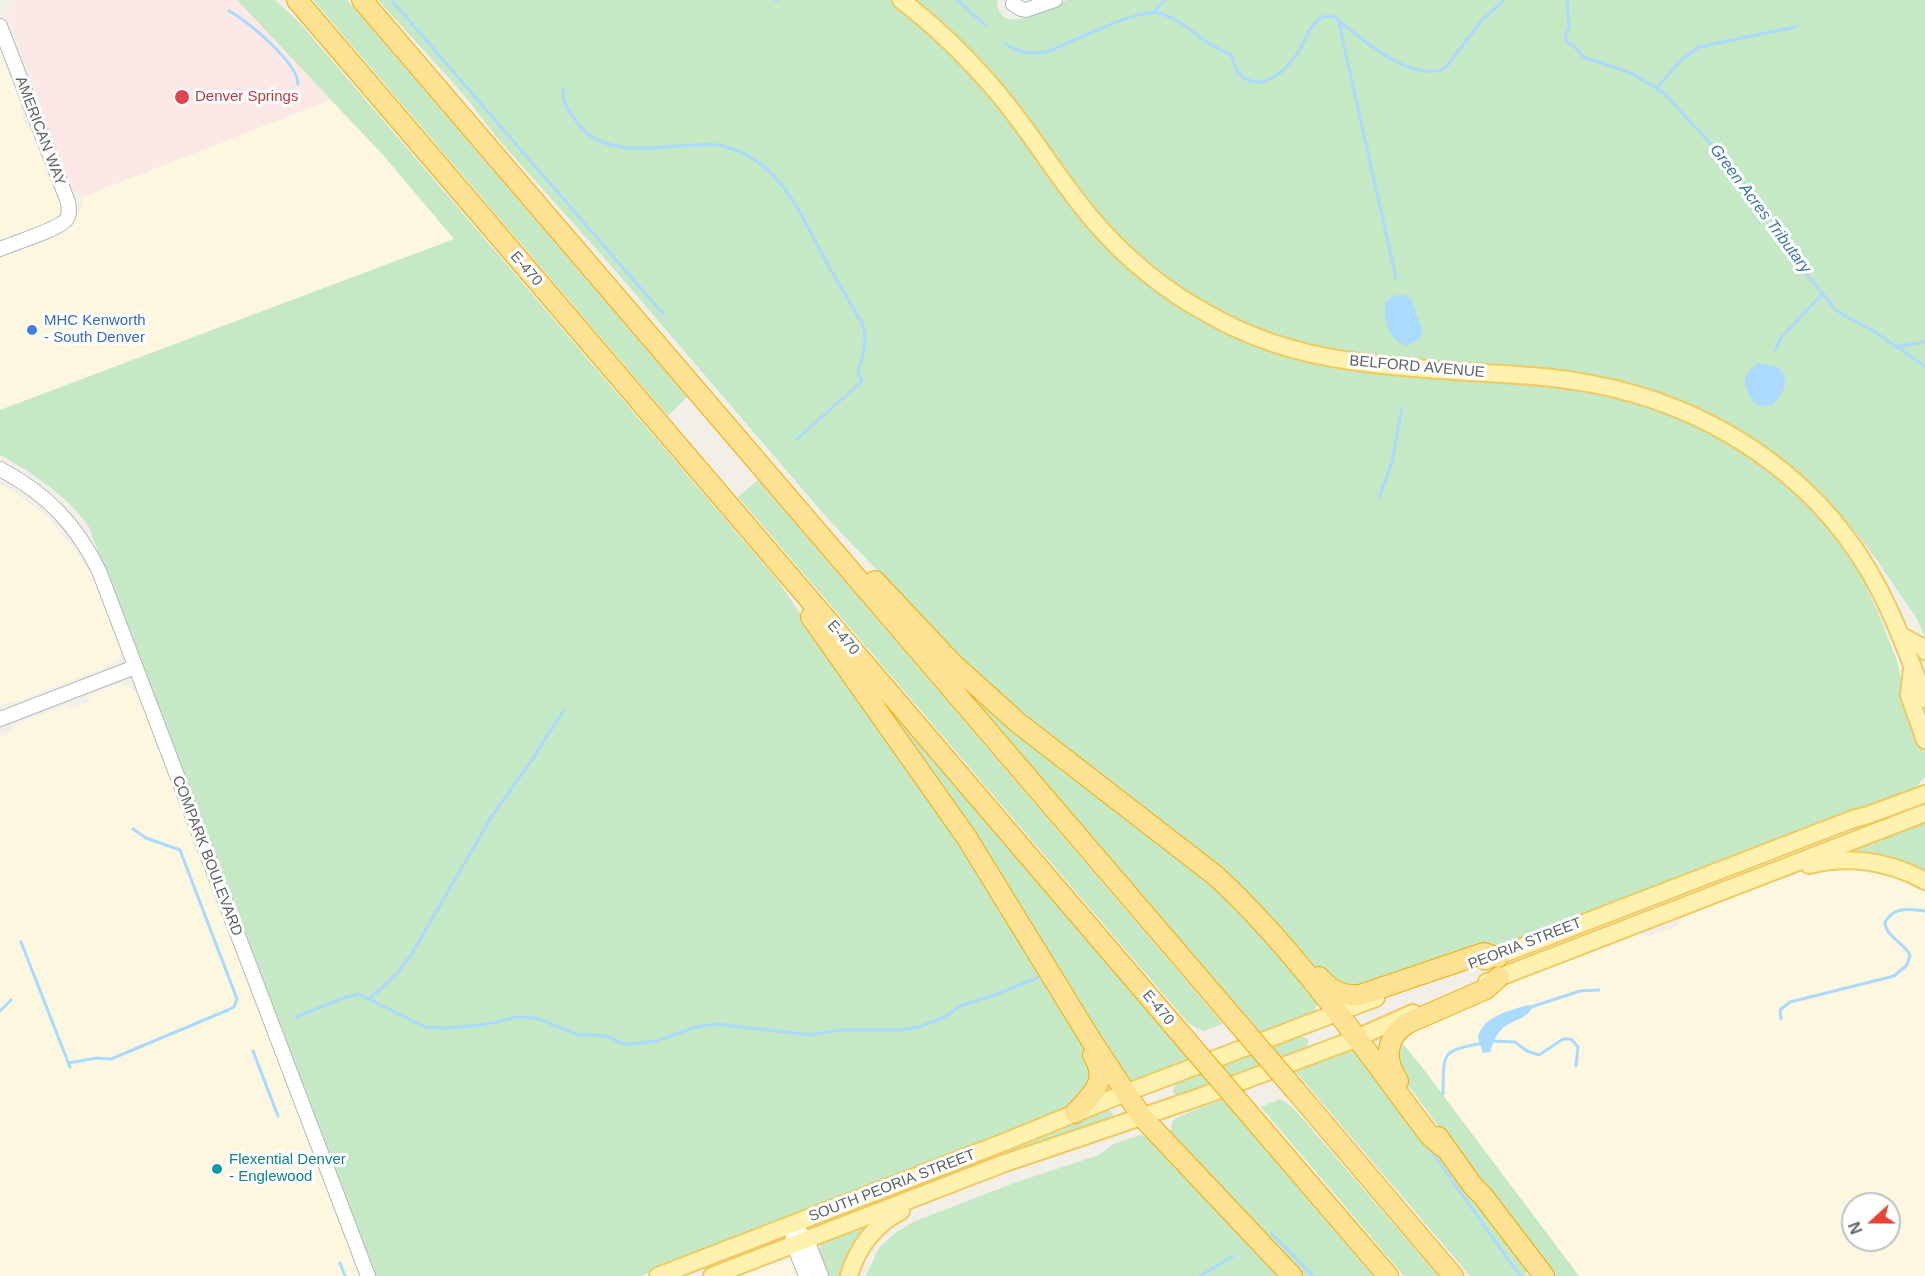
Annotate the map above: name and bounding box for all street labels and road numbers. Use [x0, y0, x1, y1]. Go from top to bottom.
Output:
street label: AMERICAN WAY [11, 74, 69, 188]
street label: E-470 [506, 248, 546, 290]
street label: BELFORD AVENUE [1349, 352, 1485, 382]
street label: E-470 [823, 617, 863, 659]
street label: COMPARK BOULEVARD [168, 773, 246, 939]
street label: PEORIA STREET [1466, 914, 1584, 974]
street label: E-470 [1138, 987, 1178, 1029]
street label: SOUTH PEORIA STREET [806, 1146, 978, 1226]

